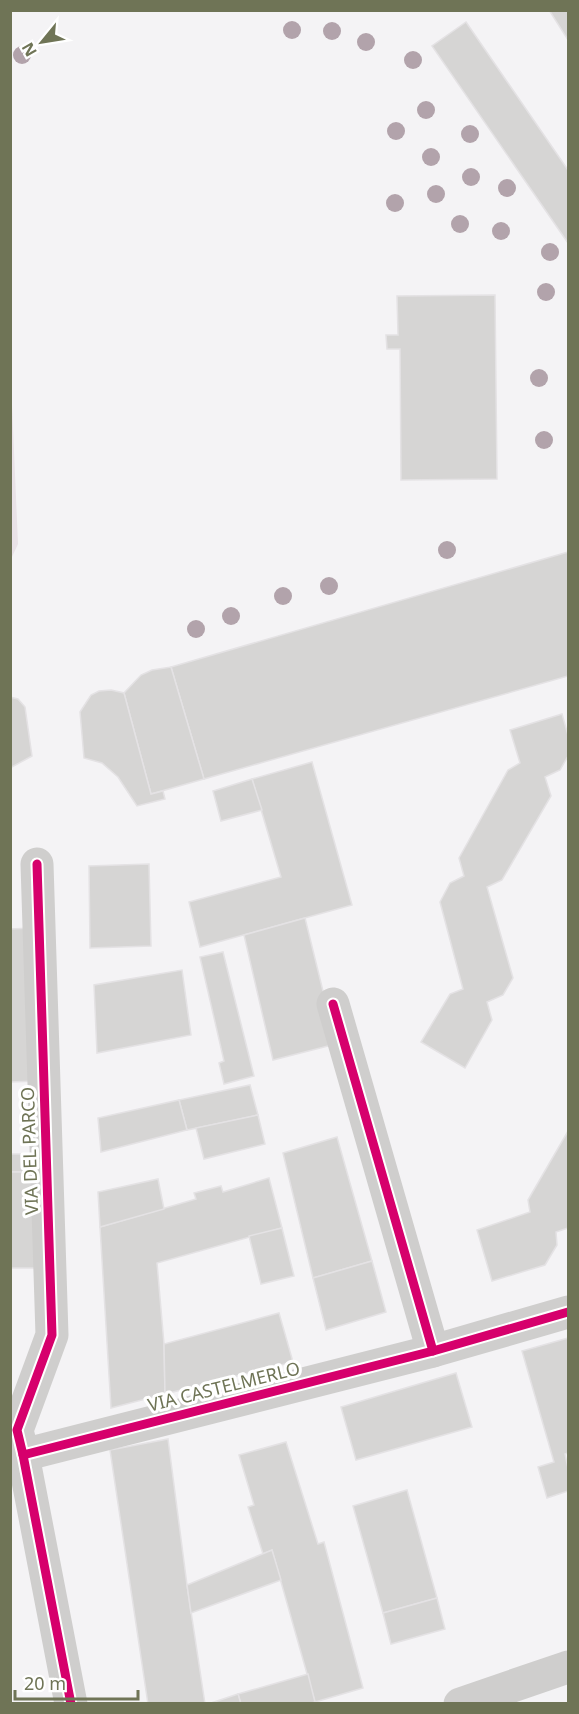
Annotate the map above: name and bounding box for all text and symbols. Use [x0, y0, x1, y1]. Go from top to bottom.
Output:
north arrow [12, 12, 72, 72]
text: N [16, 38, 42, 61]
street label: VIA DEL PARCO [15, 1087, 43, 1215]
street label: VIA CASTELMERLO [145, 1356, 302, 1417]
scale bar [15, 1663, 138, 1701]
text: 20 m [24, 1671, 66, 1695]

